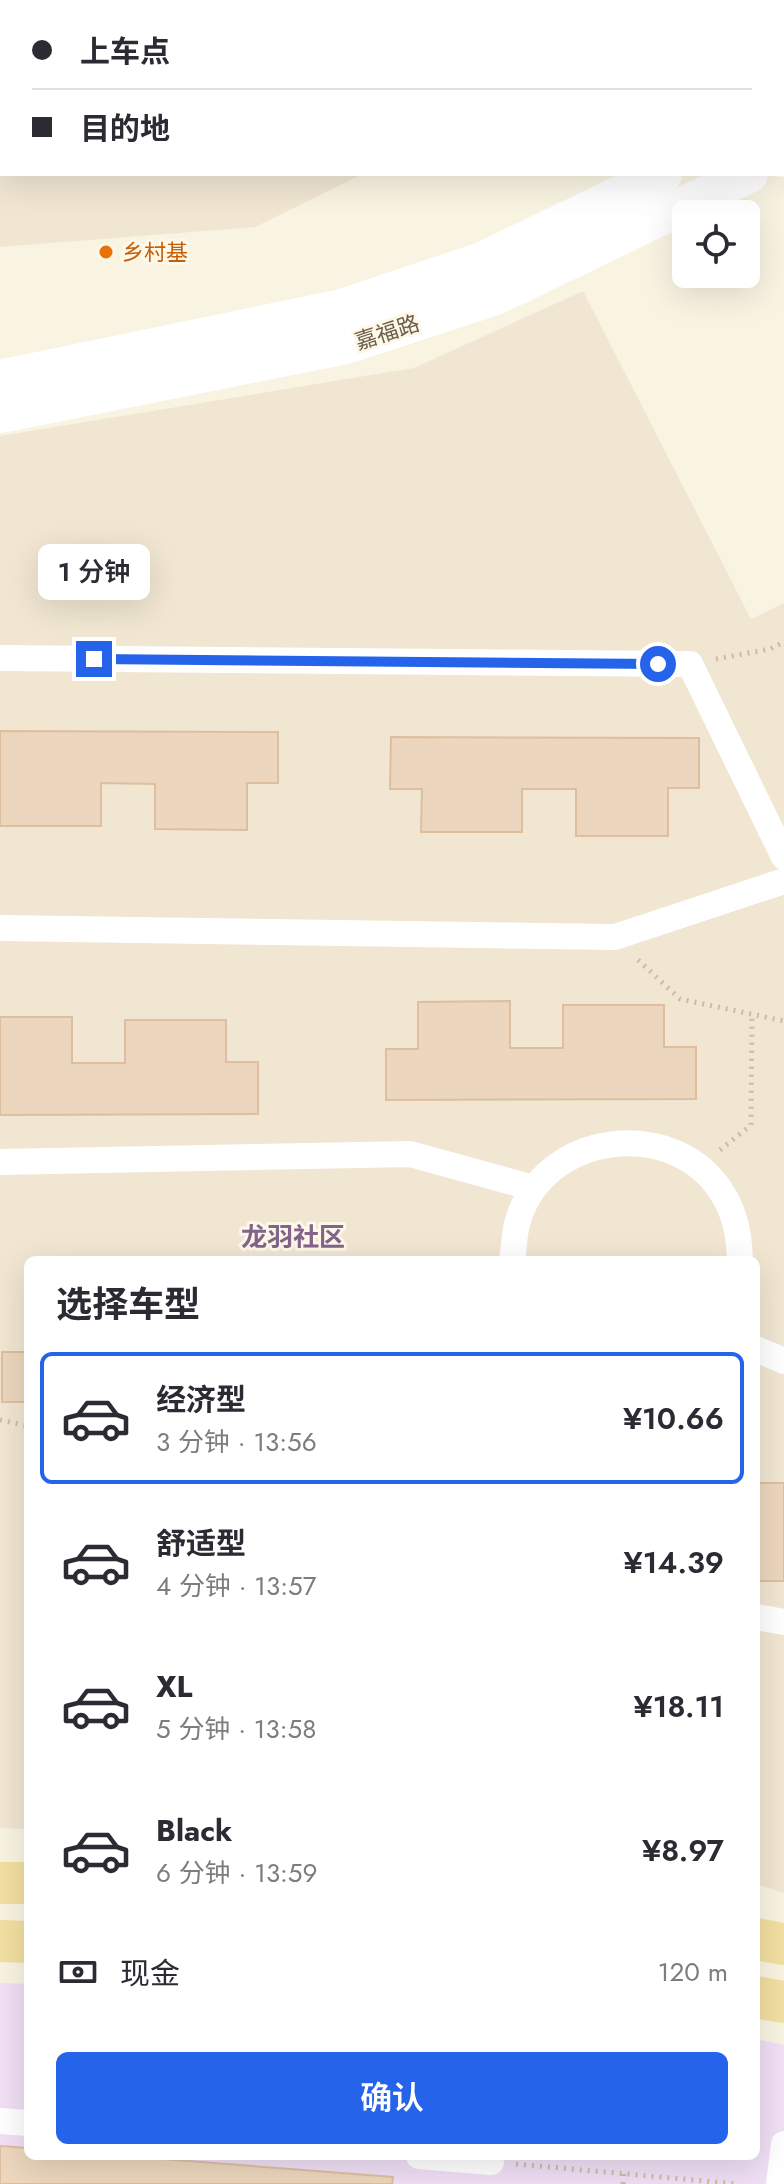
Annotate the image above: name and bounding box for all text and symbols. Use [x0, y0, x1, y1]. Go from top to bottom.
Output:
text: 上车点 [80, 30, 170, 73]
text: 目的地 [80, 107, 170, 150]
map controls [672, 200, 760, 288]
button: locate [672, 200, 760, 288]
place label: 乡村基 [122, 236, 188, 268]
marker: 乡村基 [97, 243, 115, 261]
street label: 嘉福路 [351, 307, 423, 357]
callout: 1 分钟 [38, 543, 150, 599]
text: 1 分钟 [58, 553, 130, 591]
route end [76, 641, 112, 677]
route start [640, 646, 676, 682]
district label: 龙羽社区 [241, 1218, 345, 1256]
text: 选择车型 [56, 1278, 200, 1330]
text: 经济型 [156, 1378, 246, 1421]
icon: car [60, 1382, 132, 1454]
text: ¥10.66 [623, 1397, 724, 1440]
text: 3 分钟 · 13:56 [156, 1423, 317, 1461]
text: 舒适型 [156, 1522, 246, 1565]
icon: car [60, 1526, 132, 1598]
text: ¥14.39 [624, 1541, 724, 1584]
text: 4 分钟 · 13:57 [156, 1567, 316, 1605]
text: XL [156, 1665, 192, 1708]
icon: car [60, 1670, 132, 1742]
text: ¥18.11 [634, 1685, 724, 1728]
text: 5 分钟 · 13:58 [156, 1710, 316, 1748]
text: Black [156, 1809, 232, 1852]
icon: car [60, 1814, 132, 1886]
text: ¥8.97 [642, 1829, 724, 1872]
text: 6 分钟 · 13:59 [156, 1854, 318, 1892]
icon: cash [56, 1950, 100, 1994]
text: 现金 [120, 1952, 180, 1995]
text: 120 m [658, 1953, 728, 1991]
button: 确认 [56, 2052, 728, 2144]

